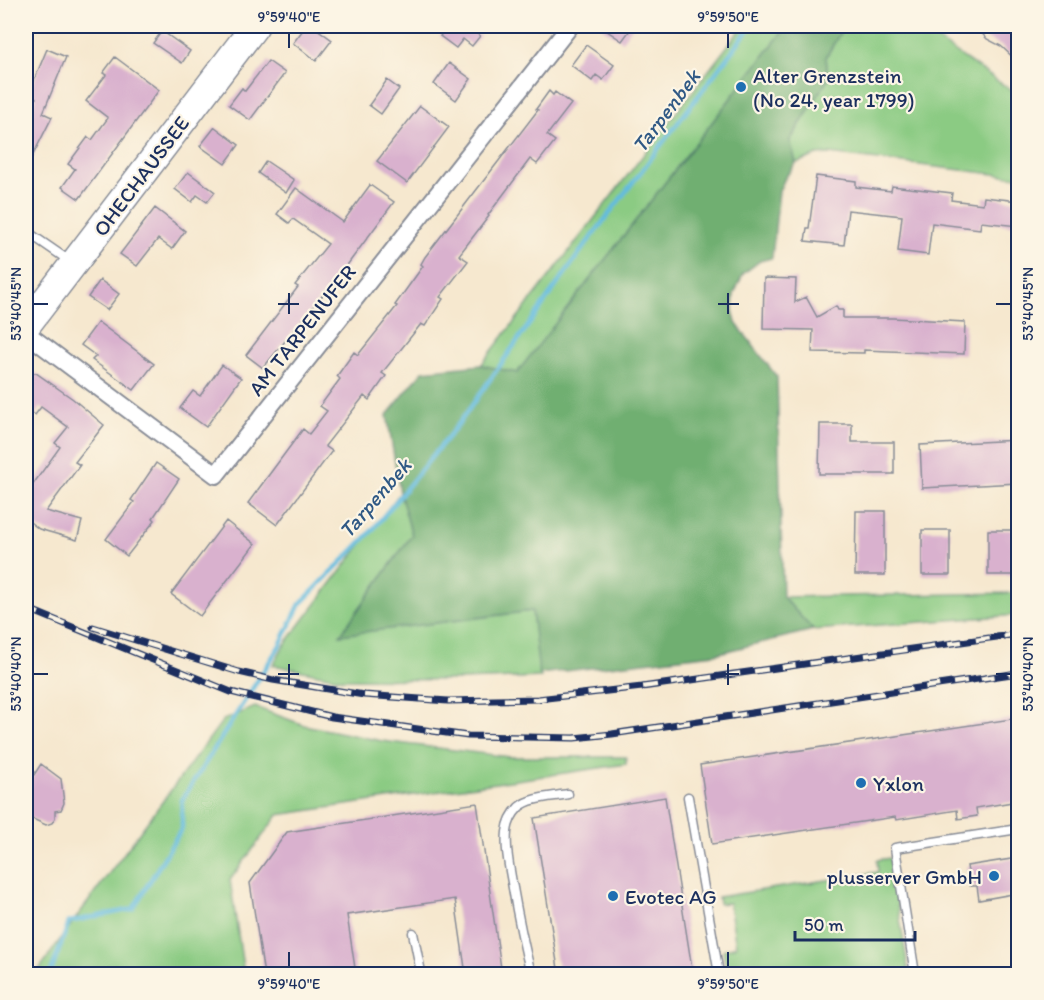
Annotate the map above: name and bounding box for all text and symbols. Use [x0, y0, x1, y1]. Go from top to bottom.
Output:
text: 9°59'40"E [258, 8, 320, 26]
text: 9°59'50"E [697, 8, 759, 26]
water label: Tarpenbek [626, 63, 707, 158]
place label: Alter Grenzstein (No 24, year 1799) [753, 63, 915, 112]
marker: Alter Grenzstein (No 24, year 1799) [734, 80, 748, 94]
street label: OHECHAUSSEE [88, 111, 194, 241]
street label: AM TARPENUFER [243, 259, 361, 401]
text: 53°40'45"N [7, 267, 25, 341]
text: 53°40'45"N [1019, 267, 1037, 341]
water label: Tarpenbek [333, 451, 418, 544]
text: 53°40'40"N [7, 636, 25, 712]
text: 53°40'40"N [1019, 636, 1037, 712]
place label: Yxlon [873, 771, 924, 796]
marker: Yxlon [854, 776, 868, 790]
place label: plusserver GmbH [827, 864, 982, 889]
marker: plusserver GmbH [987, 869, 1001, 883]
place label: Evotec AG [625, 884, 717, 909]
marker: Evotec AG [606, 889, 620, 903]
scale bar [795, 904, 915, 942]
text: 50 m [804, 914, 844, 936]
text: 9°59'40"E [258, 975, 320, 993]
text: 9°59'50"E [697, 975, 759, 993]

